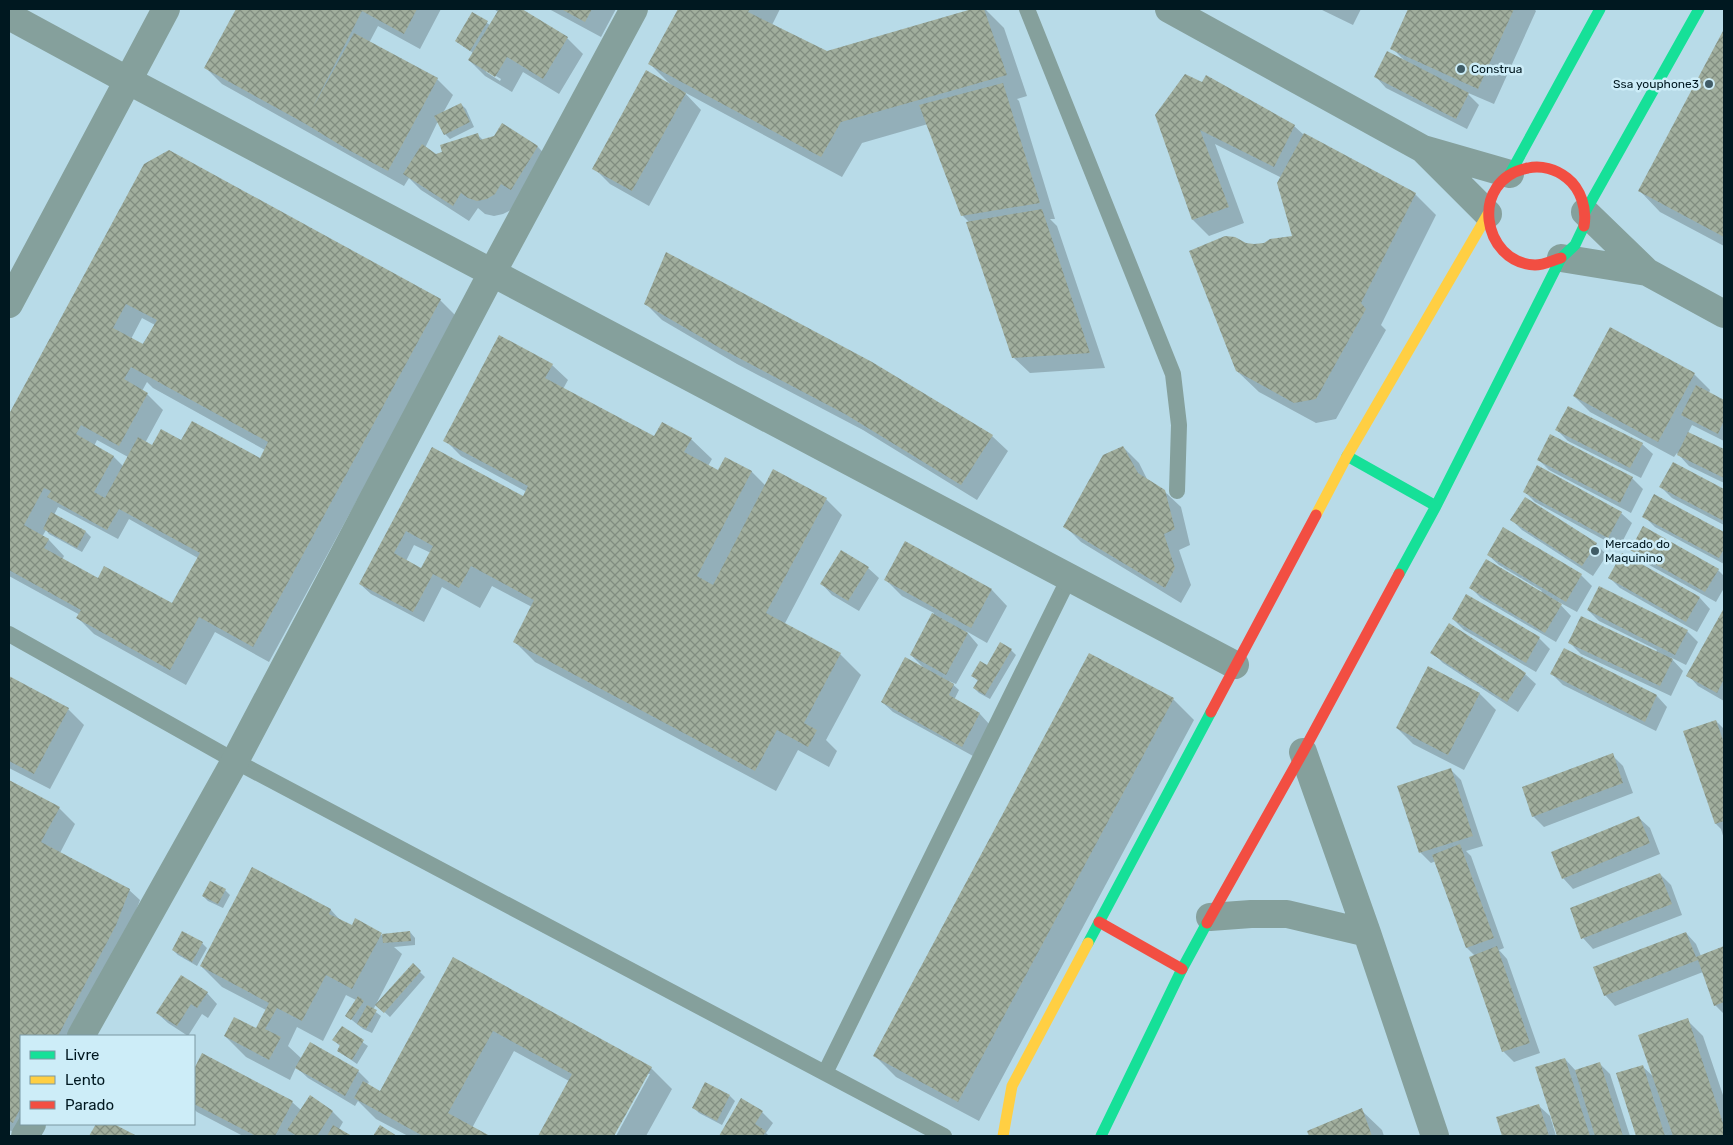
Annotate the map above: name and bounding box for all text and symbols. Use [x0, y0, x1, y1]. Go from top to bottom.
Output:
place label: Construa [1471, 62, 1522, 76]
marker: Construa [1455, 63, 1467, 75]
place label: Ssa youphone3 [1613, 77, 1699, 91]
marker: Ssa youphone3 [1703, 78, 1715, 90]
place label: Mercado do Maquinino [1605, 537, 1670, 565]
marker: Mercado do Maquinino [1589, 545, 1601, 557]
legend [20, 1035, 195, 1125]
text: Livre [65, 1046, 99, 1064]
text: Lento [65, 1071, 105, 1089]
text: Parado [65, 1096, 114, 1114]

